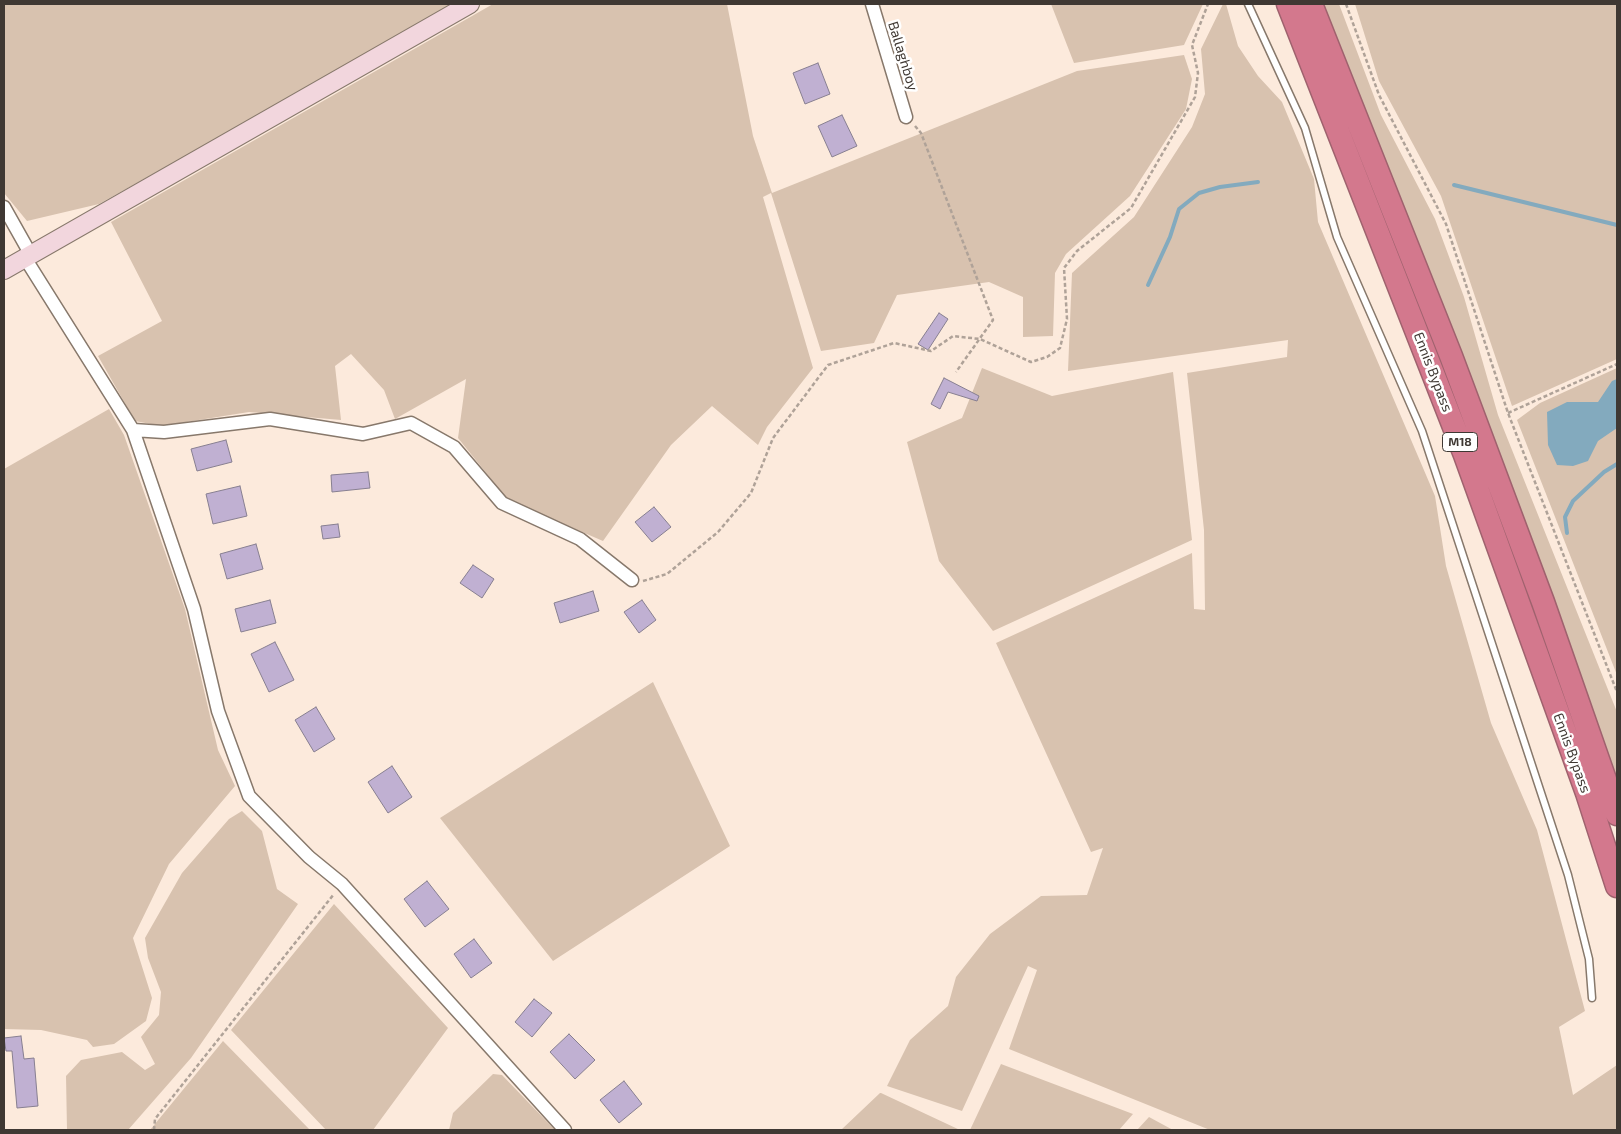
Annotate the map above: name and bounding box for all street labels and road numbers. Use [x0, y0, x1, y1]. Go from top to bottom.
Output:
street label: Ballaghboy [885, 19, 921, 93]
street label: Ennis Bypass [1410, 330, 1456, 414]
road number: M18 [1442, 432, 1478, 452]
street label: Ennis Bypass [1550, 711, 1594, 795]

